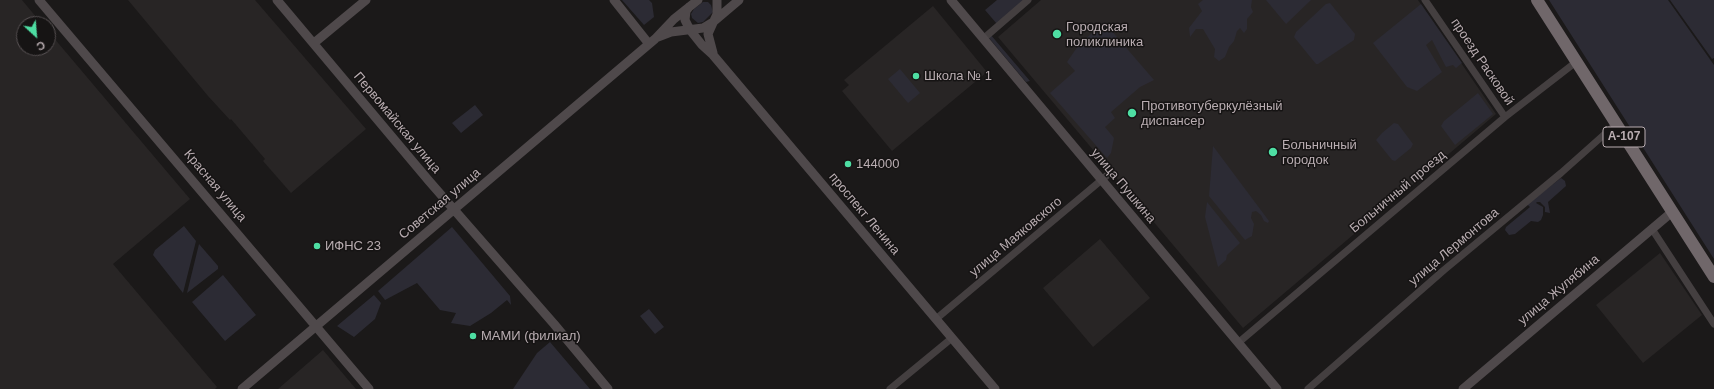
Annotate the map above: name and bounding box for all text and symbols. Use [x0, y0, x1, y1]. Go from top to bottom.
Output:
north arrow [16, 16, 56, 56]
street label: проезд Расковой [1447, 16, 1517, 108]
place label: Городская поликлиника [1066, 19, 1143, 50]
marker: Городская поликлиника [1051, 28, 1063, 40]
text: С [35, 39, 47, 53]
place label: Школа № 1 [924, 68, 992, 84]
street label: Первомайская улица [350, 69, 444, 177]
marker: Школа № 1 [911, 71, 921, 81]
place label: Противотуберкулёзный диспансер [1141, 98, 1283, 129]
marker: Противотуберкулёзный диспансер [1126, 107, 1138, 119]
road number: А-107 [1603, 127, 1645, 147]
place label: Больничный городок [1282, 137, 1357, 168]
street label: улица Пушкина [1087, 145, 1159, 227]
marker: Больничный городок [1267, 146, 1279, 158]
street label: Красная улица [180, 147, 250, 225]
street label: Больничный проезд [1347, 147, 1449, 237]
place label: 144000 [856, 156, 899, 172]
marker: 144000 [843, 159, 853, 169]
street label: Советская улица [396, 165, 484, 243]
street label: проспект Ленина [825, 170, 903, 258]
street label: улица Маяковского [967, 194, 1065, 280]
street label: улица Лермонтова [1406, 205, 1502, 289]
place label: ИФНС 23 [325, 238, 381, 254]
marker: ИФНС 23 [312, 241, 322, 251]
street label: улица Жулябина [1515, 252, 1603, 328]
place label: МАМИ (филиал) [481, 328, 581, 344]
marker: МАМИ (филиал) [468, 331, 478, 341]

